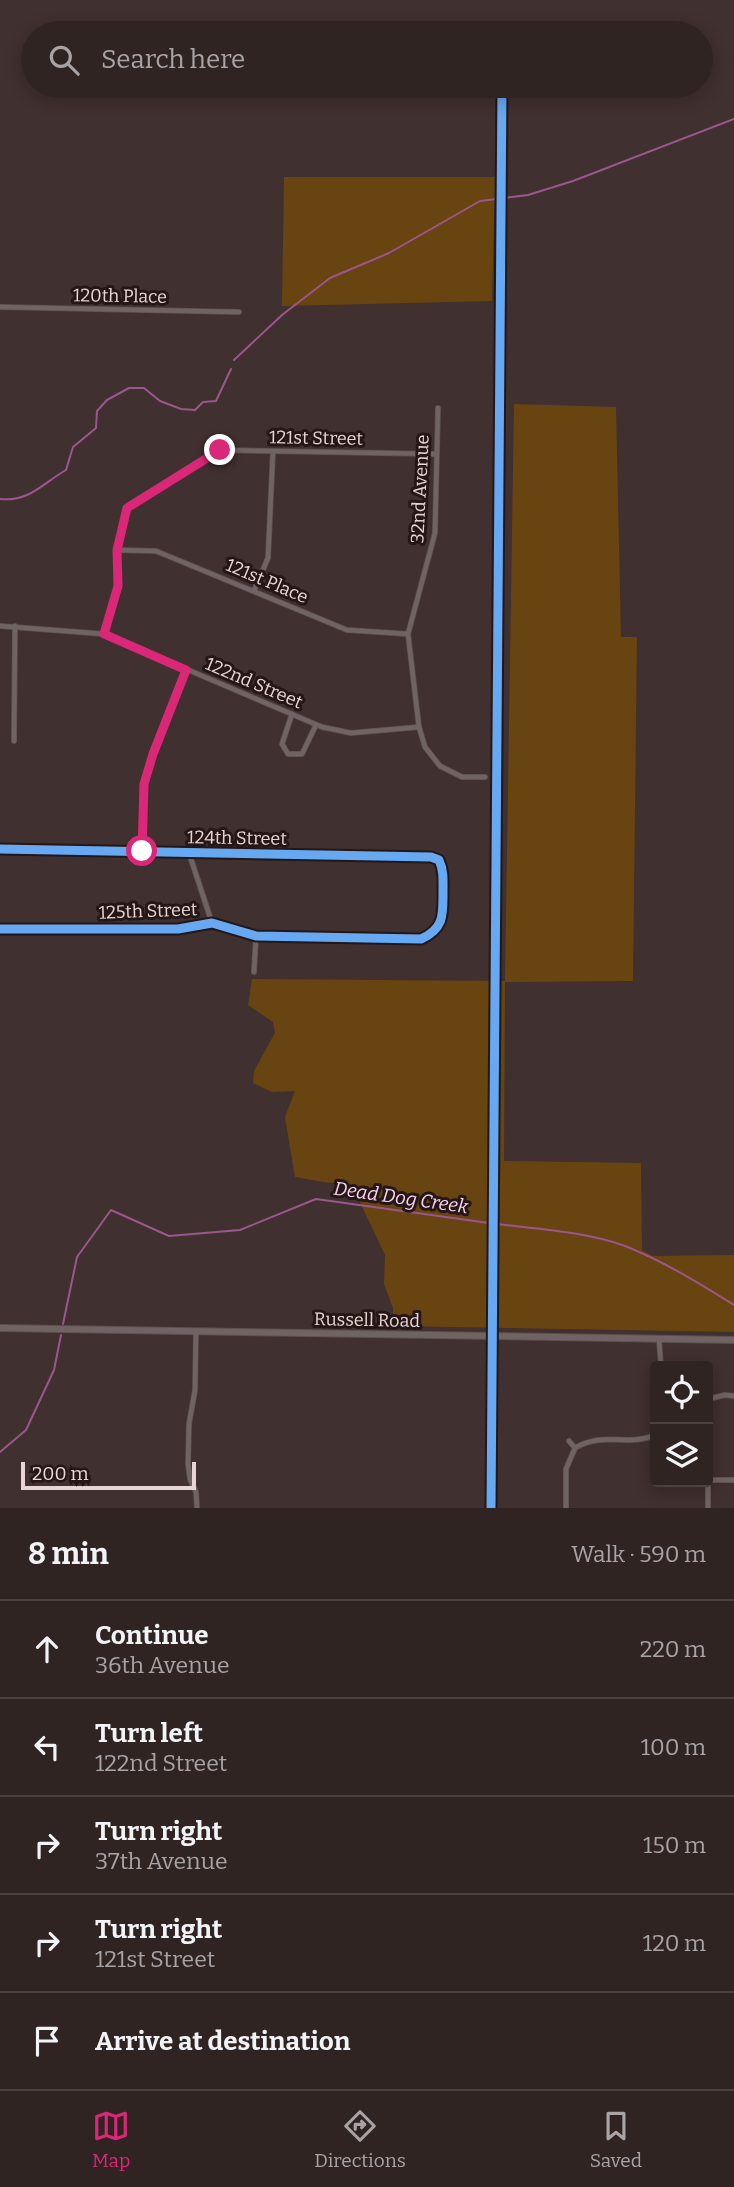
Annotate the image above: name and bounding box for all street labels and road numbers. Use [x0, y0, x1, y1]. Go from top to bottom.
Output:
street label: 120th Place [73, 284, 167, 308]
street label: 121st Street [269, 426, 364, 450]
street label: 32nd Avenue [406, 434, 434, 544]
street label: 121st Place [223, 554, 311, 608]
street label: 122nd Street [202, 653, 306, 714]
street label: 124th Street [187, 826, 287, 850]
street label: 125th Street [98, 898, 198, 924]
street label: Russell Road [314, 1308, 421, 1332]

